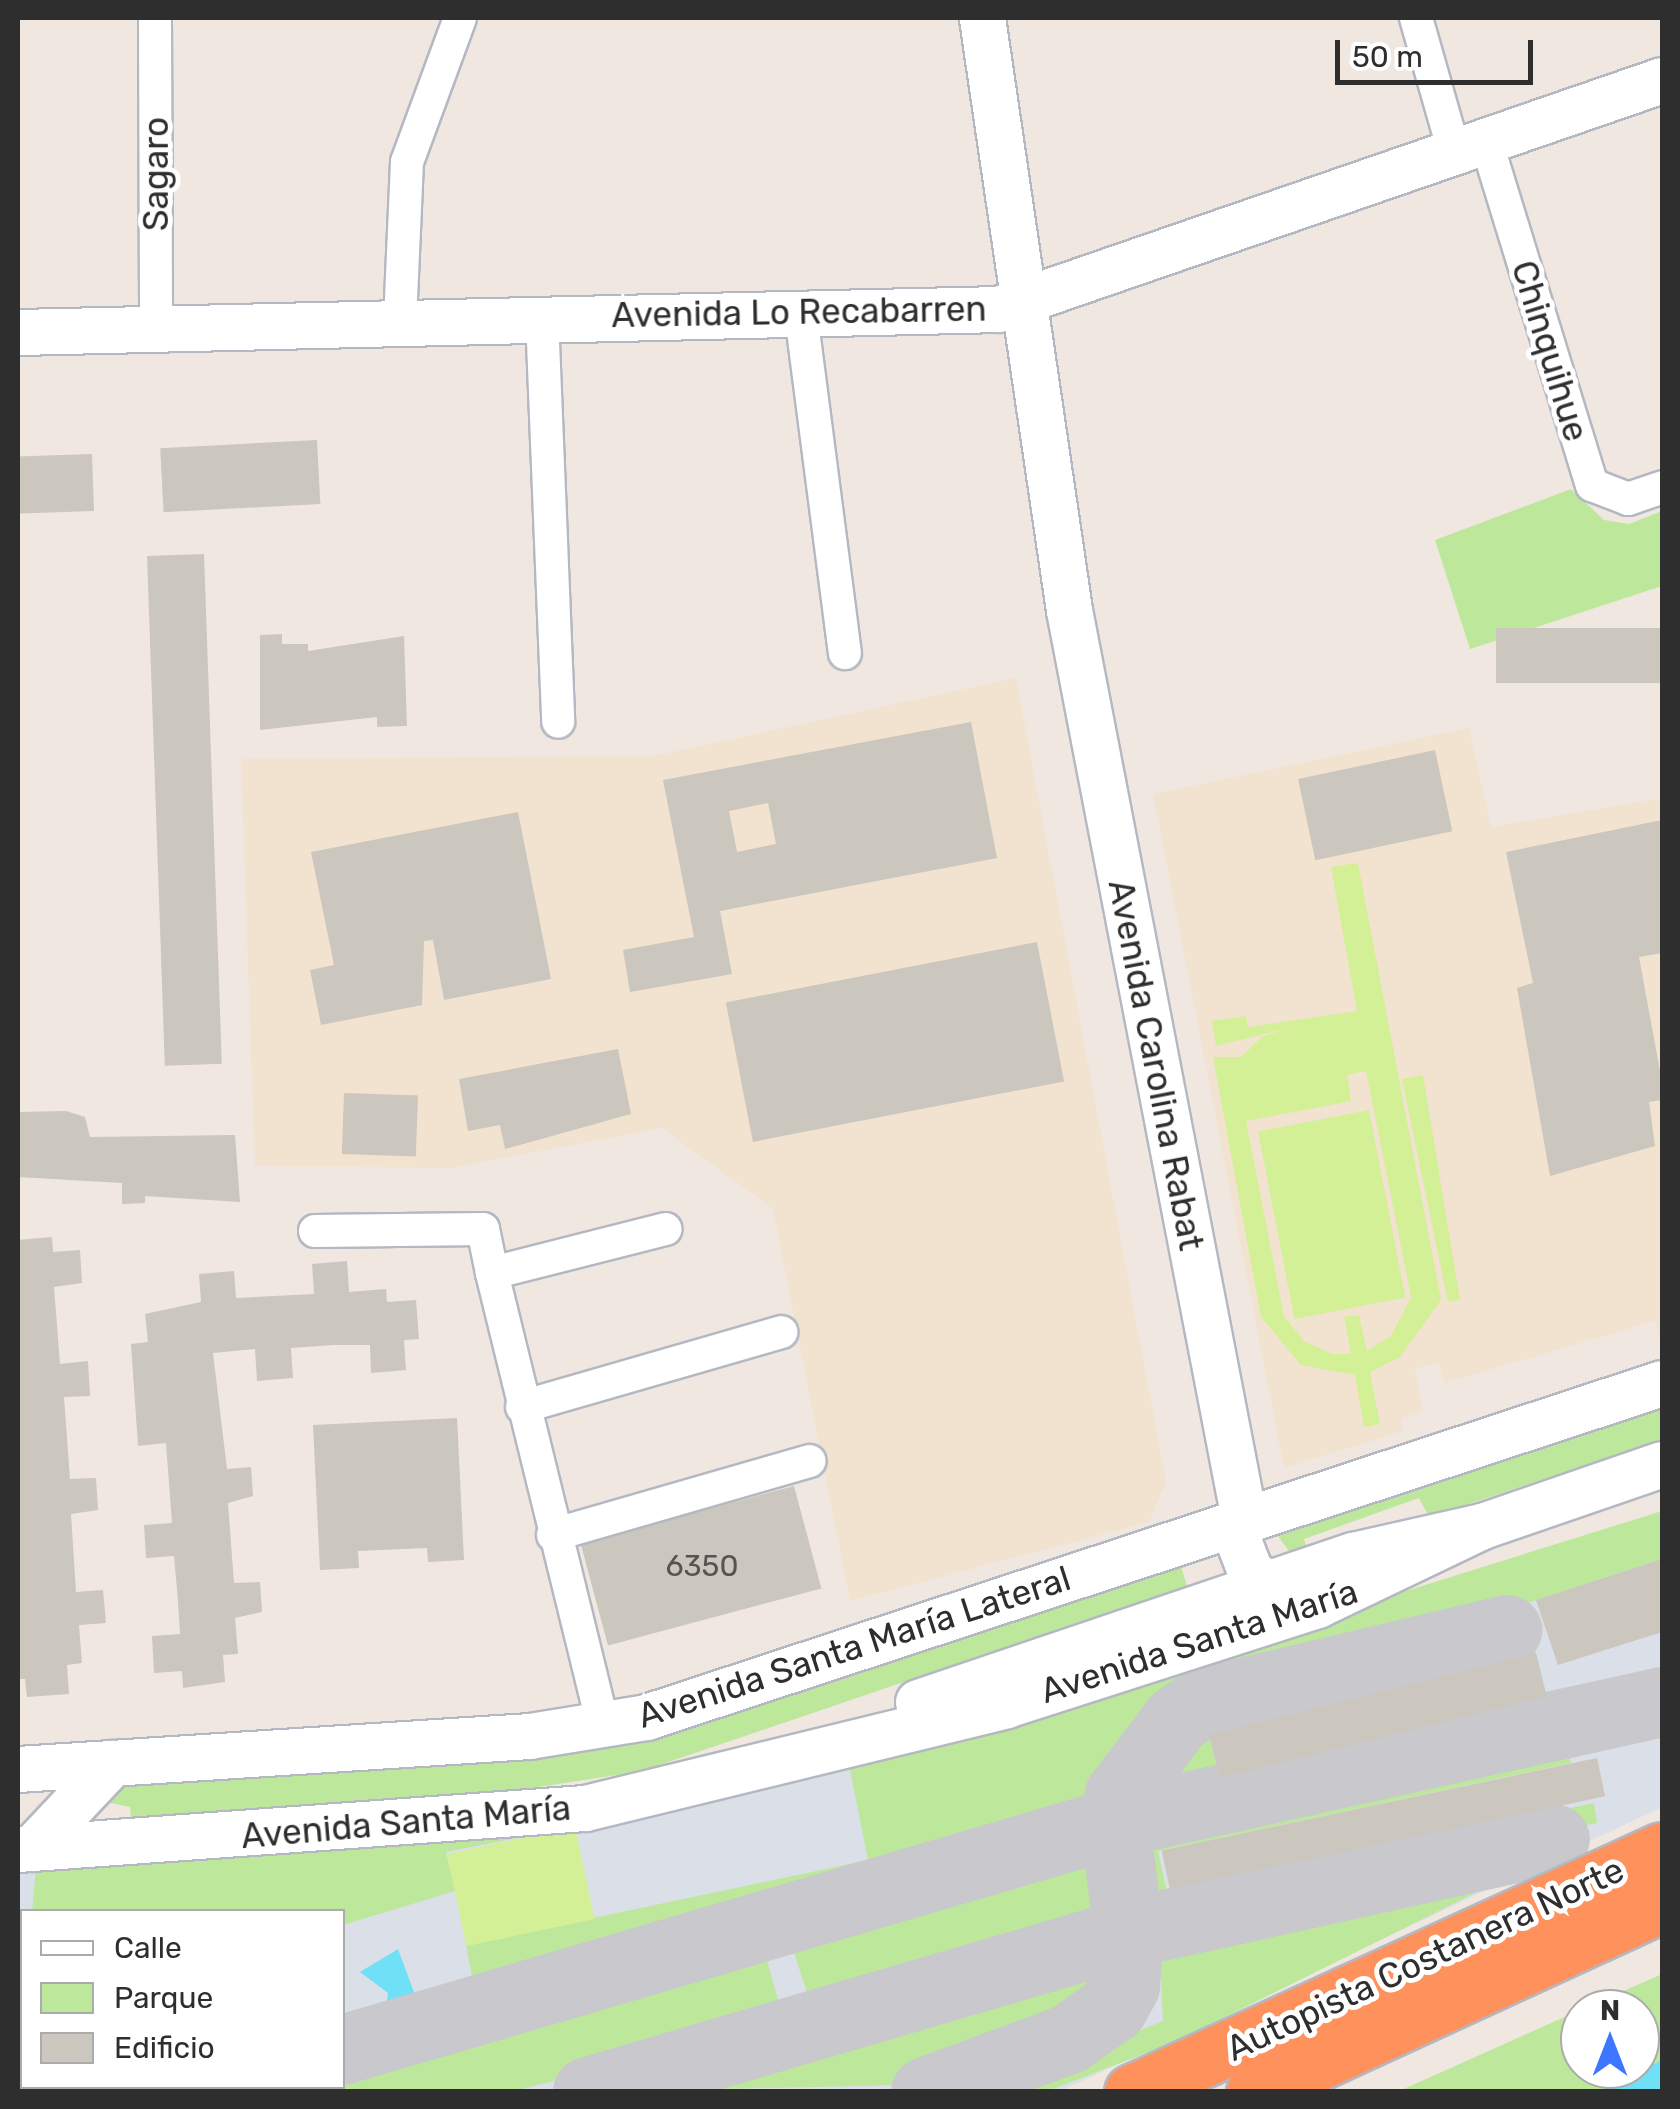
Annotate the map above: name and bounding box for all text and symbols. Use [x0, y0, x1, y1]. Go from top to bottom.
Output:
scale bar [1340, 20, 1538, 82]
text: 50 m [1352, 39, 1423, 75]
street label: Sagaro [135, 117, 177, 231]
street label: Chinquihue [1503, 256, 1597, 446]
street label: Avenida Lo Recabarren [611, 288, 987, 336]
street label: Avenida Carolina Rabat [1099, 876, 1213, 1254]
house number: 6350 [666, 1548, 738, 1584]
street label: Avenida Santa María Lateral [632, 1557, 1076, 1737]
street label: Avenida Santa María [1035, 1570, 1363, 1712]
street label: Avenida Santa María [239, 1787, 573, 1857]
street label: Autopista Costanera Norte [1220, 1848, 1630, 2070]
legend [20, 1909, 345, 2089]
text: Calle [114, 1930, 182, 1966]
text: Parque [114, 1980, 213, 2016]
north arrow [1560, 1989, 1660, 2089]
text: Edificio [114, 2030, 215, 2066]

